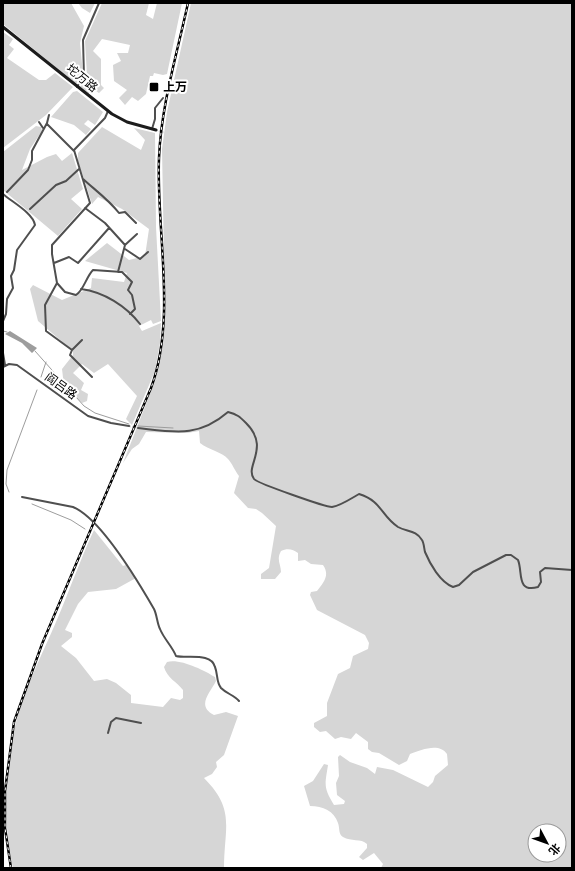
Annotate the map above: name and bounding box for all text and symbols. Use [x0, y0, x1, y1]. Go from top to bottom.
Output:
street label: 坨万路 [64, 60, 101, 95]
place label: 上万 [163, 79, 187, 94]
marker: 上万 [148, 81, 160, 93]
street label: 阎吕路 [42, 369, 80, 402]
north arrow [527, 823, 567, 863]
text: 北 [546, 841, 563, 858]

